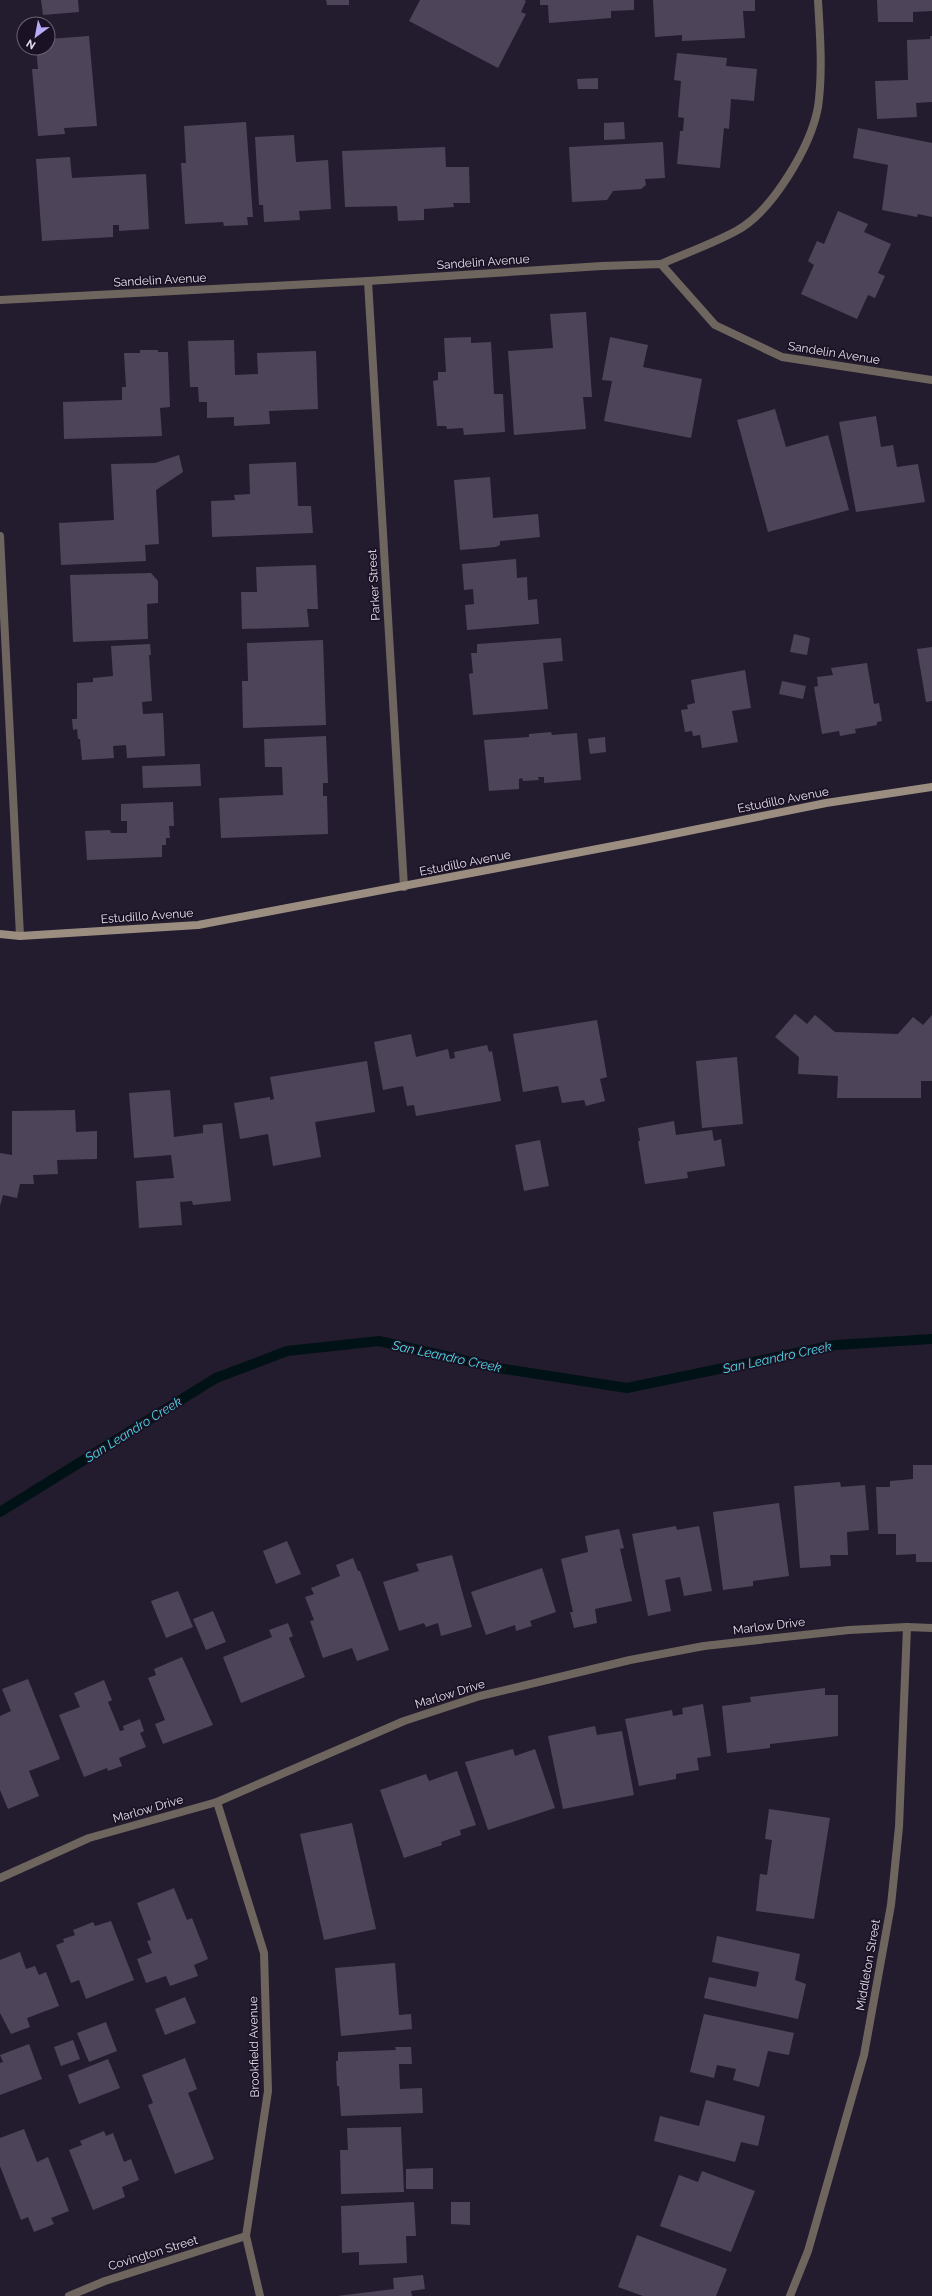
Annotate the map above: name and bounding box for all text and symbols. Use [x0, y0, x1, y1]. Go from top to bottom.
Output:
north arrow [16, 16, 56, 56]
text: N [24, 36, 38, 52]
street label: Sandelin Avenue [436, 252, 530, 272]
street label: Sandelin Avenue [113, 271, 207, 289]
street label: Sandelin Avenue [787, 339, 881, 367]
street label: Parker Street [365, 549, 383, 621]
street label: Estudillo Avenue [736, 784, 830, 816]
street label: Estudillo Avenue [418, 847, 512, 879]
street label: Estudillo Avenue [100, 906, 194, 926]
water label: San Leandro Creek [390, 1337, 503, 1375]
water label: San Leandro Creek [720, 1339, 833, 1377]
water label: San Leandro Creek [81, 1394, 184, 1466]
street label: Marlow Drive [732, 1615, 806, 1637]
street label: Marlow Drive [413, 1677, 487, 1711]
street label: Marlow Drive [111, 1792, 185, 1826]
street label: Middleton Street [853, 1918, 883, 2012]
street label: Brookfield Avenue [246, 1996, 262, 2098]
street label: Covington Street [107, 2233, 199, 2273]

